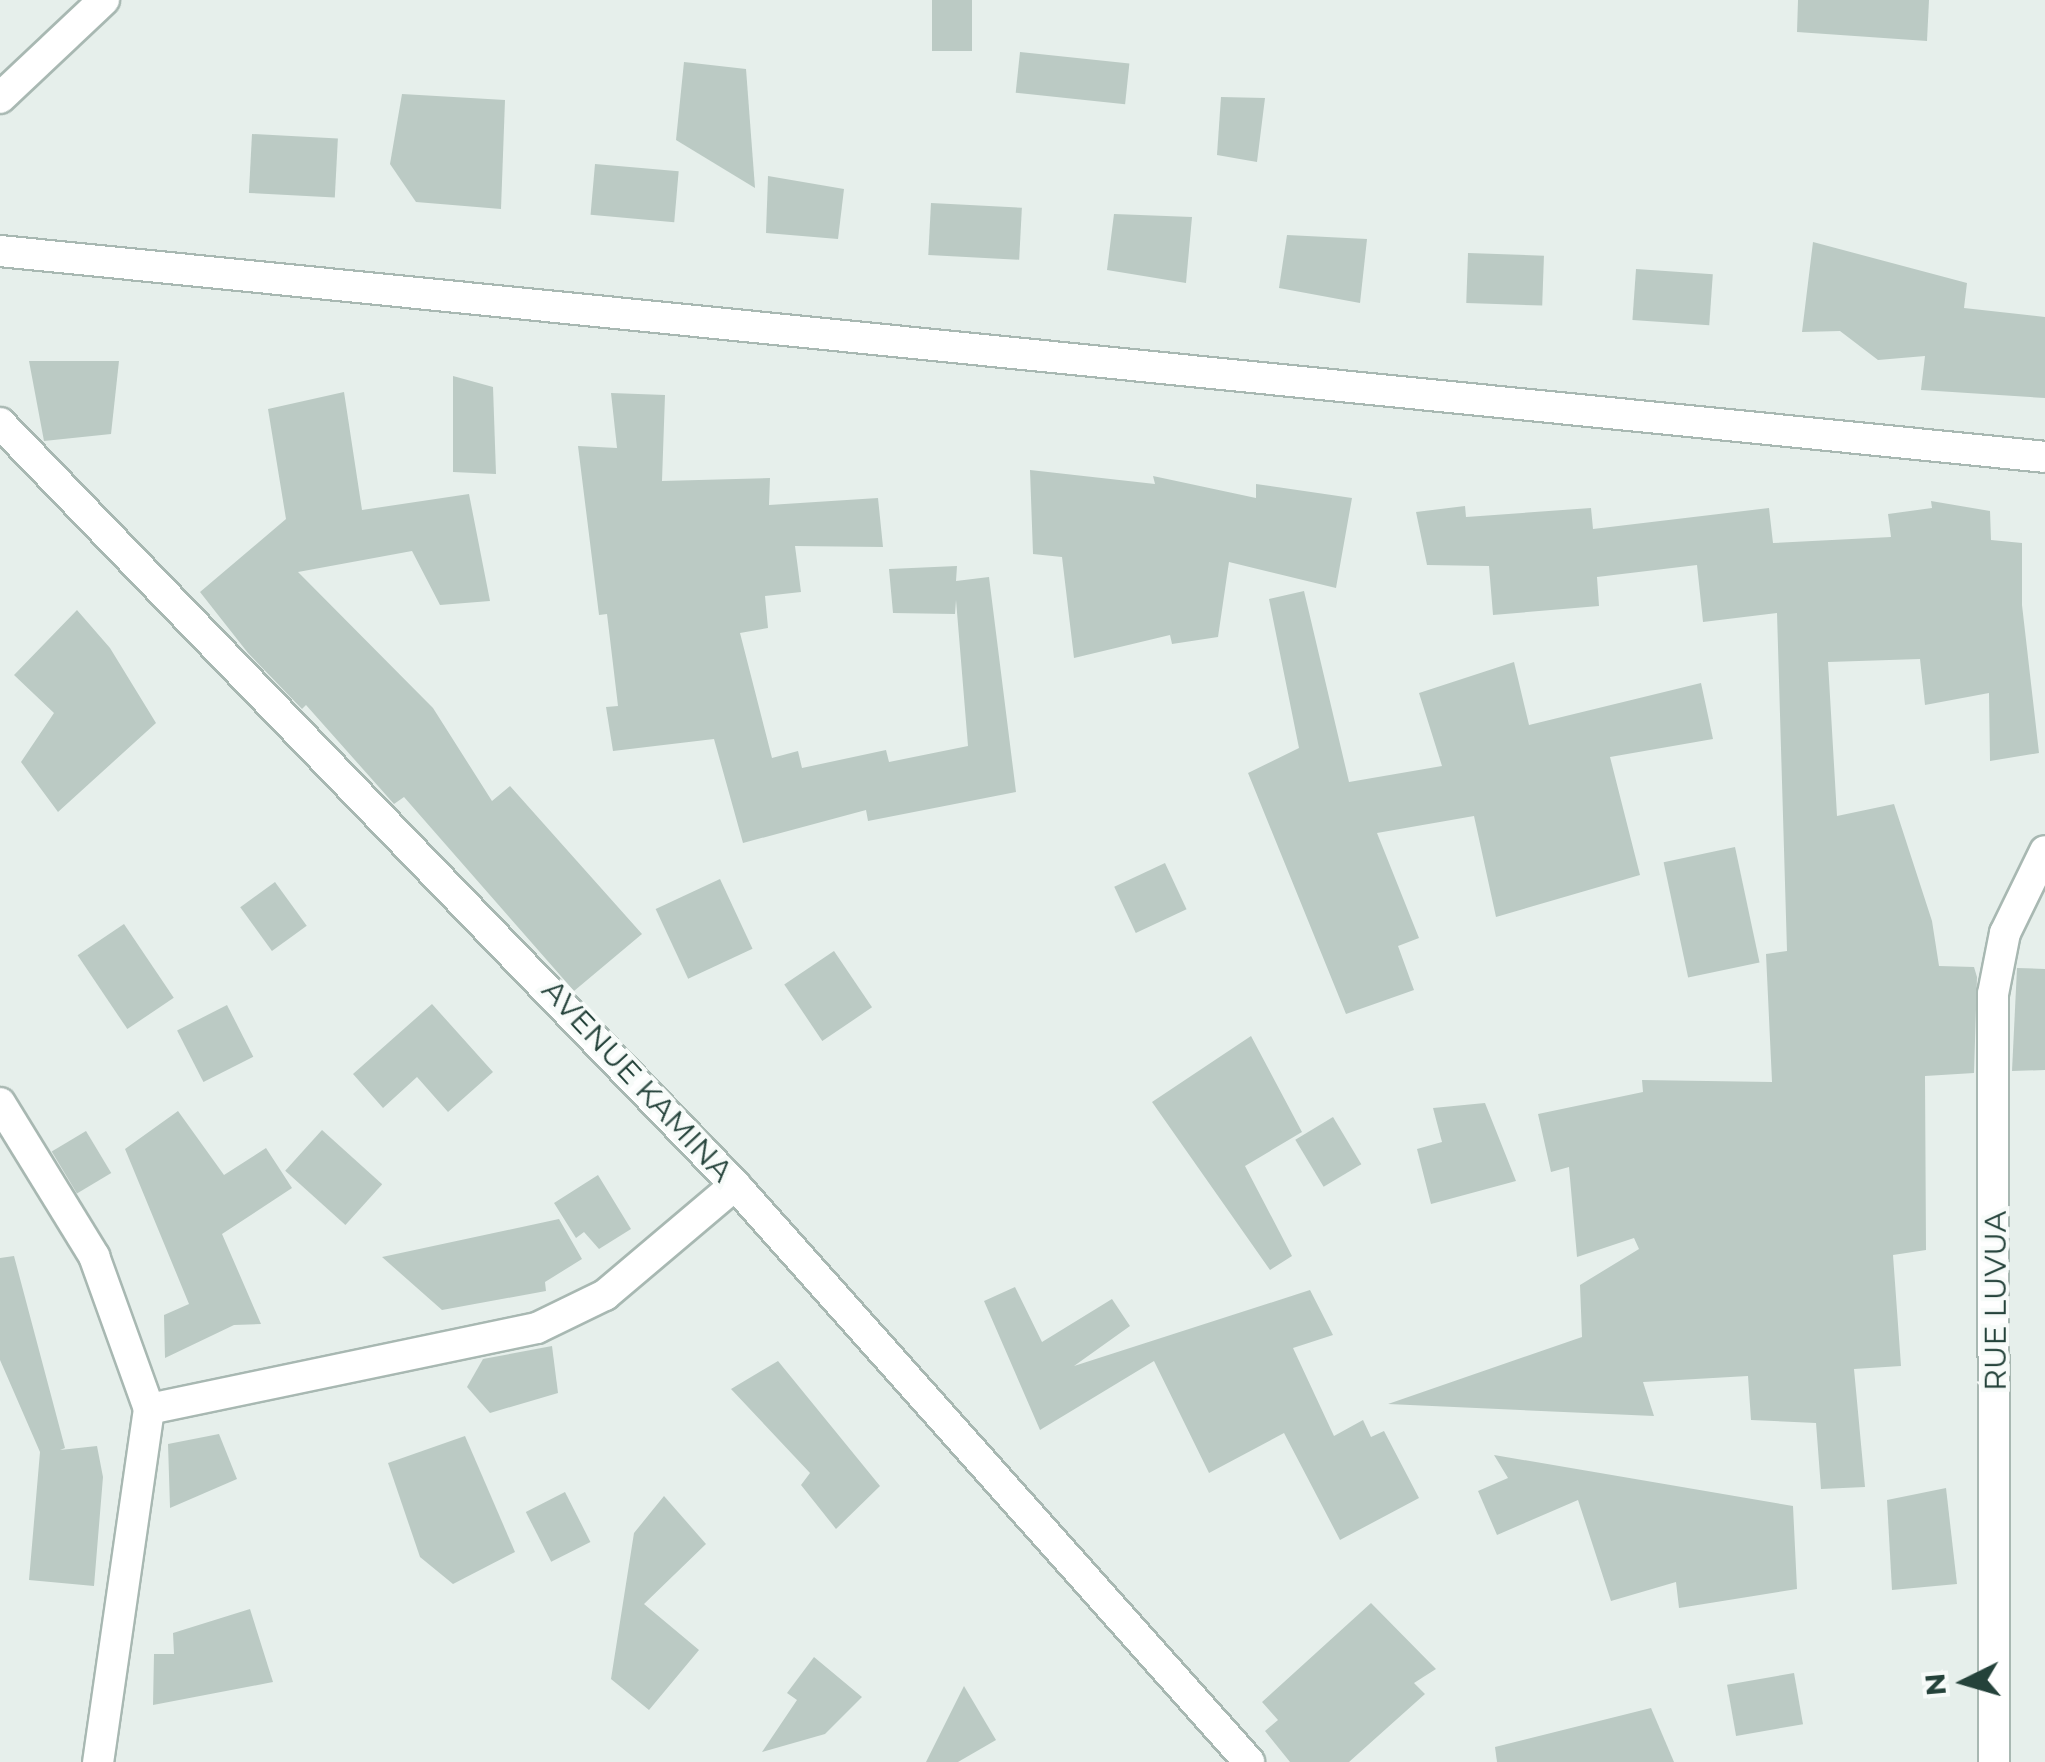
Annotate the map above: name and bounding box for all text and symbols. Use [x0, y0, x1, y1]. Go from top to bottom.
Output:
street label: AVENUE KAMINA [534, 973, 740, 1189]
street label: RUE LUVUA [1978, 1211, 2014, 1391]
north arrow [1915, 1632, 2015, 1732]
text: N [1917, 1672, 1953, 1697]

